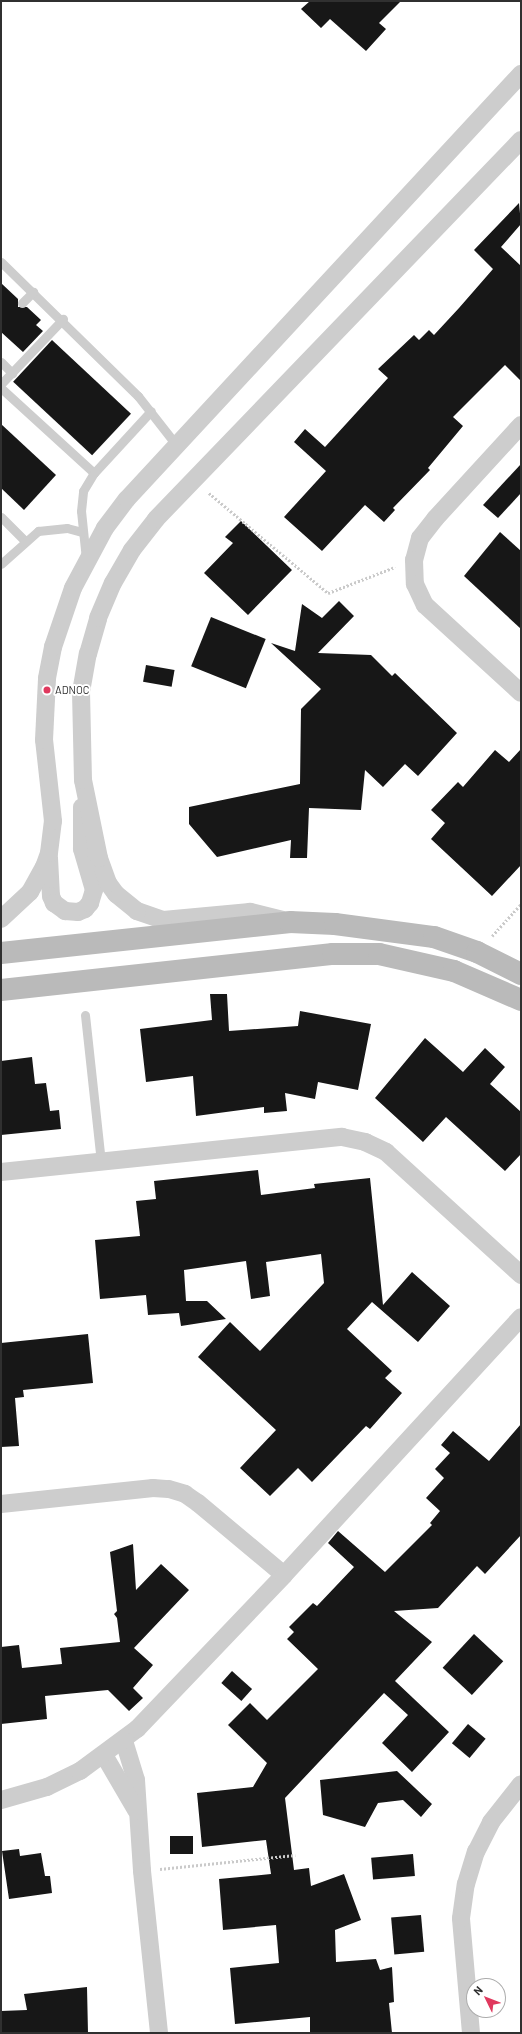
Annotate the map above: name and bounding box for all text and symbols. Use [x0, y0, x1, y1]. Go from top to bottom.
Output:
place label: ADNOC [55, 683, 89, 697]
marker: ADNOC [42, 685, 52, 695]
north arrow [466, 1978, 506, 2018]
text: N [470, 1983, 485, 1997]

